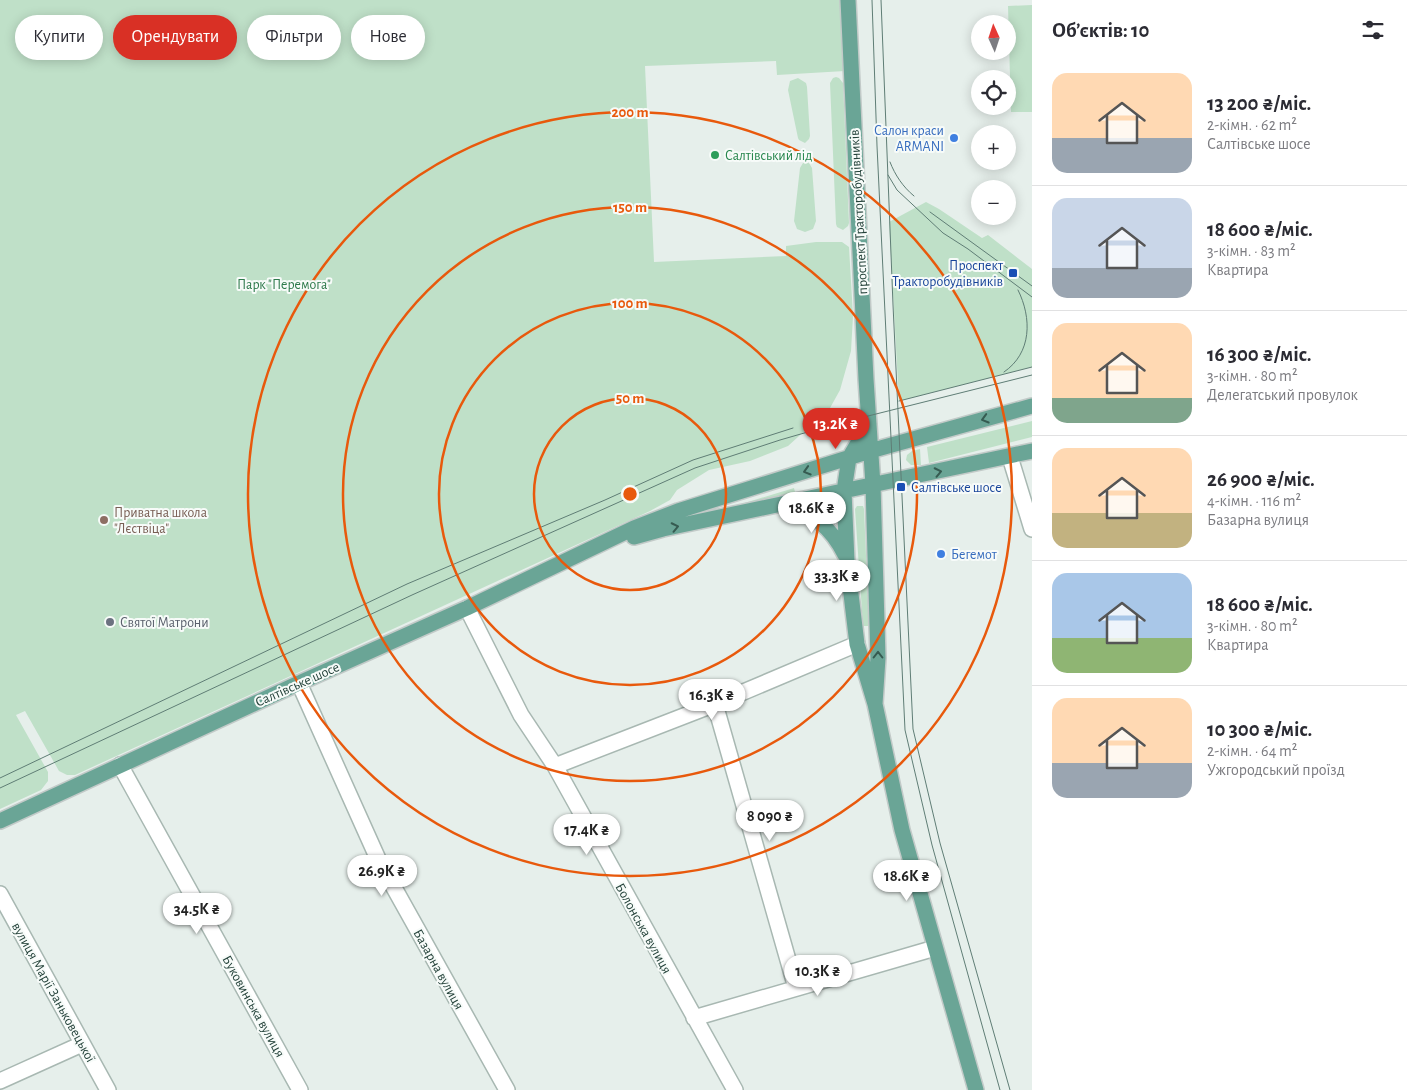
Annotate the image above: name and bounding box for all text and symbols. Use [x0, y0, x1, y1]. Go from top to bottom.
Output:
chip: Купити [15, 15, 103, 60]
chip: Орендувати [113, 15, 237, 60]
chip: Фільтри [247, 15, 341, 60]
chip: Нове [351, 15, 425, 60]
north arrow [971, 15, 1016, 60]
map controls [971, 15, 1016, 225]
icon: filters [1359, 16, 1387, 44]
text: Об’єктів: 10 [1052, 20, 1150, 41]
button: locate [971, 70, 1016, 115]
icon: home [1092, 93, 1152, 153]
text: 13 200 ₴/міс. [1207, 93, 1311, 114]
text: 200 m [611, 105, 649, 120]
text: 2-кімн. · 62 m² [1207, 117, 1297, 133]
place label: Салон краси ARMANI [874, 124, 944, 154]
button: + [971, 125, 1016, 170]
street label: проспект Тракторобудівників [848, 129, 870, 295]
marker: Салон краси ARMANI [948, 132, 960, 144]
text: Салтівське шосе [1207, 136, 1311, 152]
marker: Салтівський лід [709, 149, 721, 161]
place label: Салтівський лід [725, 149, 812, 163]
button: − [971, 180, 1016, 225]
text: 150 m [613, 200, 647, 215]
icon: home [1092, 218, 1152, 278]
text: 18 600 ₴/міс. [1207, 219, 1313, 240]
text: 3-кімн. · 83 m² [1207, 243, 1296, 259]
place label: Проспект Тракторобудівників [892, 259, 1004, 289]
text: Квартира [1207, 262, 1269, 278]
marker: Проспект Тракторобудівників [1007, 267, 1019, 279]
park label: Парк "Перемога" [237, 278, 331, 292]
text: 100 m [612, 296, 648, 311]
icon: home [1092, 343, 1152, 403]
text: 16 300 ₴/міс. [1207, 344, 1311, 365]
text: 3-кімн. · 80 m² [1207, 368, 1297, 384]
text: Делегатський провулок [1207, 387, 1358, 403]
text: 50 m [616, 391, 644, 406]
pin: 13.2K ₴ [790, 408, 882, 450]
one-way arrow [981, 413, 989, 423]
text: 13.2K ₴ [814, 416, 858, 432]
one-way arrow [803, 465, 812, 475]
one-way arrow [933, 467, 942, 477]
icon: home [1092, 468, 1152, 528]
text: 26 900 ₴/міс. [1207, 469, 1315, 490]
marker: Салтівське шосе [895, 481, 907, 493]
place label: Салтівське шосе [911, 481, 1002, 495]
centre of rings [621, 485, 639, 503]
pin: 18.6K ₴ [766, 492, 858, 534]
text: 4-кімн. · 116 m² [1207, 493, 1301, 509]
text: 18.6K ₴ [789, 500, 835, 516]
place label: Приватна школа "Лєствіца" [114, 506, 208, 536]
text: Базарна вулиця [1207, 512, 1309, 528]
marker: Приватна школа "Лєствіца" [98, 514, 110, 526]
one-way arrow [671, 522, 680, 532]
marker: Бегемот [935, 548, 947, 560]
place label: Бегемот [951, 548, 998, 562]
pin: 33.3K ₴ [791, 560, 883, 602]
text: 33.3K ₴ [814, 568, 860, 584]
icon: home [1092, 593, 1152, 653]
text: 18 600 ₴/міс. [1207, 594, 1313, 615]
marker: Святої Матрони [104, 616, 116, 628]
place label: Святої Матрони [120, 616, 209, 630]
text: 3-кімн. · 80 m² [1207, 618, 1297, 634]
text: Квартира [1207, 637, 1269, 653]
one-way arrow [873, 651, 883, 658]
street label: Салтівське шосе [253, 660, 342, 710]
pin: 16.3K ₴ [666, 678, 758, 721]
text: 16.3K ₴ [689, 687, 735, 703]
icon: home [1092, 718, 1152, 778]
text: 10 300 ₴/міс. [1207, 719, 1312, 740]
text: 2-кімн. · 64 m² [1207, 743, 1297, 759]
text: Ужгородський проїзд [1207, 762, 1345, 778]
pin: 8 090 ₴ [724, 800, 816, 842]
text: 8 090 ₴ [747, 808, 793, 824]
pin: 17.4K ₴ [541, 814, 633, 856]
text: 17.4K ₴ [564, 822, 610, 838]
pin: 26.9K ₴ [336, 854, 428, 897]
pin: 18.6K ₴ [861, 860, 953, 902]
text: 26.9K ₴ [358, 863, 406, 879]
text: 18.6K ₴ [884, 868, 930, 884]
street label: Болонська вулиця [612, 881, 674, 976]
pin: 34.5K ₴ [151, 892, 243, 935]
text: 34.5K ₴ [174, 901, 220, 917]
street label: вулиця Марії Заньковецької [9, 920, 98, 1065]
street label: Базарна вулиця [410, 927, 466, 1012]
street label: Буковинська вулиця [219, 953, 287, 1060]
pin: 10.3K ₴ [772, 954, 864, 997]
text: 10.3K ₴ [795, 963, 841, 979]

